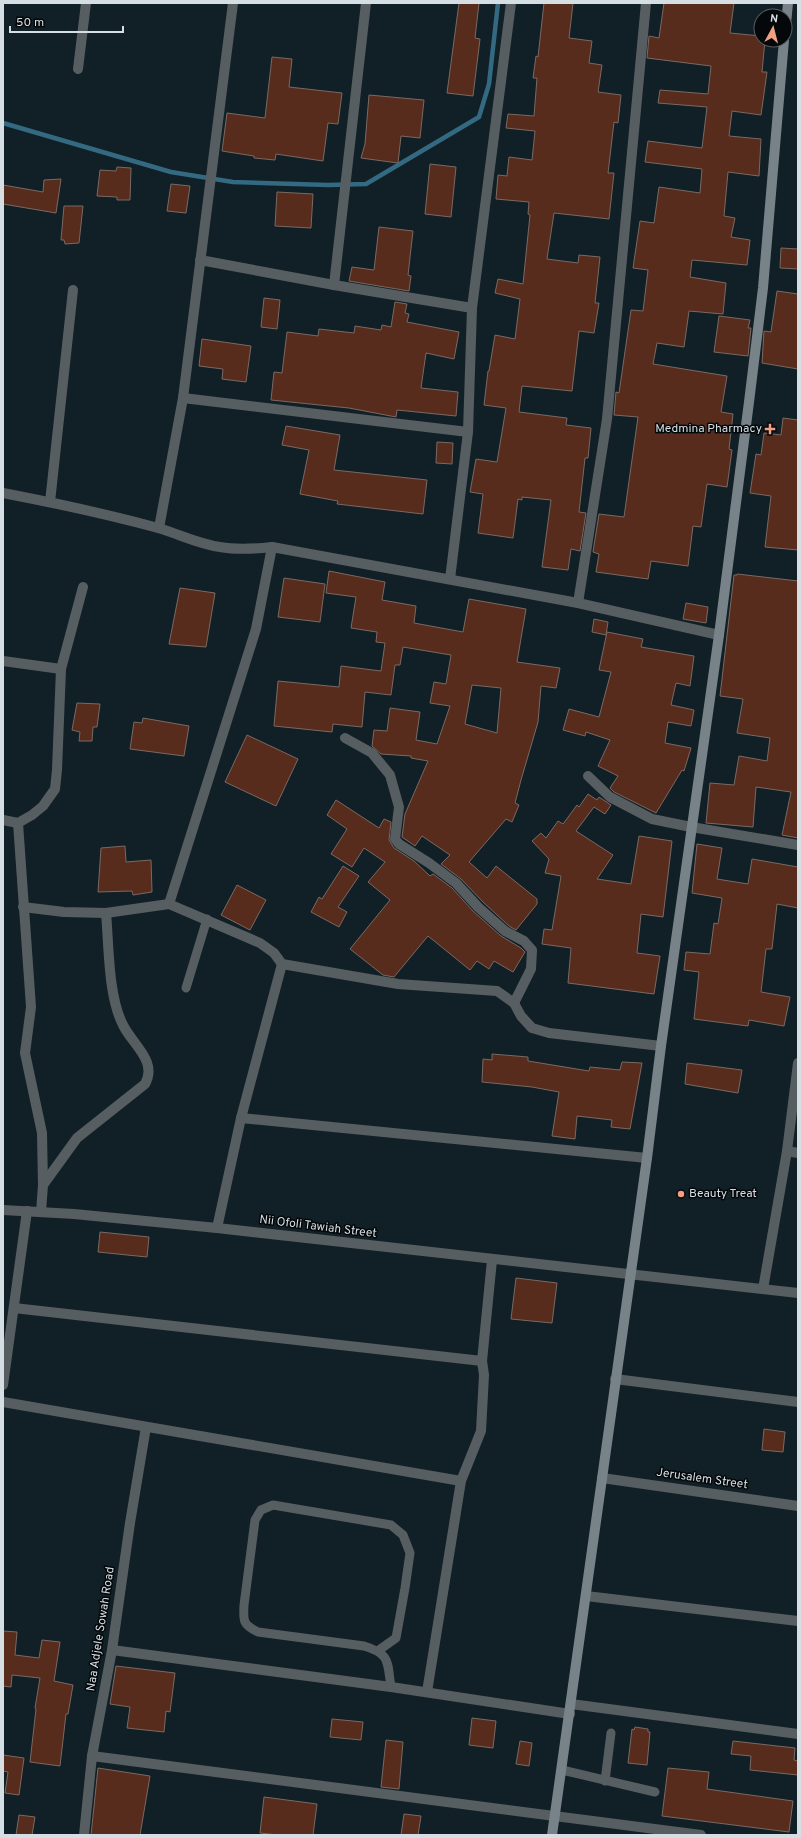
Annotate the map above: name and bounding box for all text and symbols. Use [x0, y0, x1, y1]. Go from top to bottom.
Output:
scale bar [10, 8, 123, 34]
north arrow [753, 8, 793, 48]
text: N [769, 12, 779, 26]
text: 50 m [16, 15, 44, 31]
place label: Medmina Pharmacy [655, 421, 762, 437]
marker: Medmina Pharmacy [765, 424, 775, 434]
place label: Beauty Treat [689, 1186, 757, 1202]
marker: Beauty Treat [676, 1189, 686, 1199]
street label: Nii Ofoli Tawiah Street [258, 1212, 378, 1242]
street label: Jerusalem Street [655, 1465, 749, 1493]
street label: Naa Adjele Sowah Road [83, 1566, 119, 1692]

